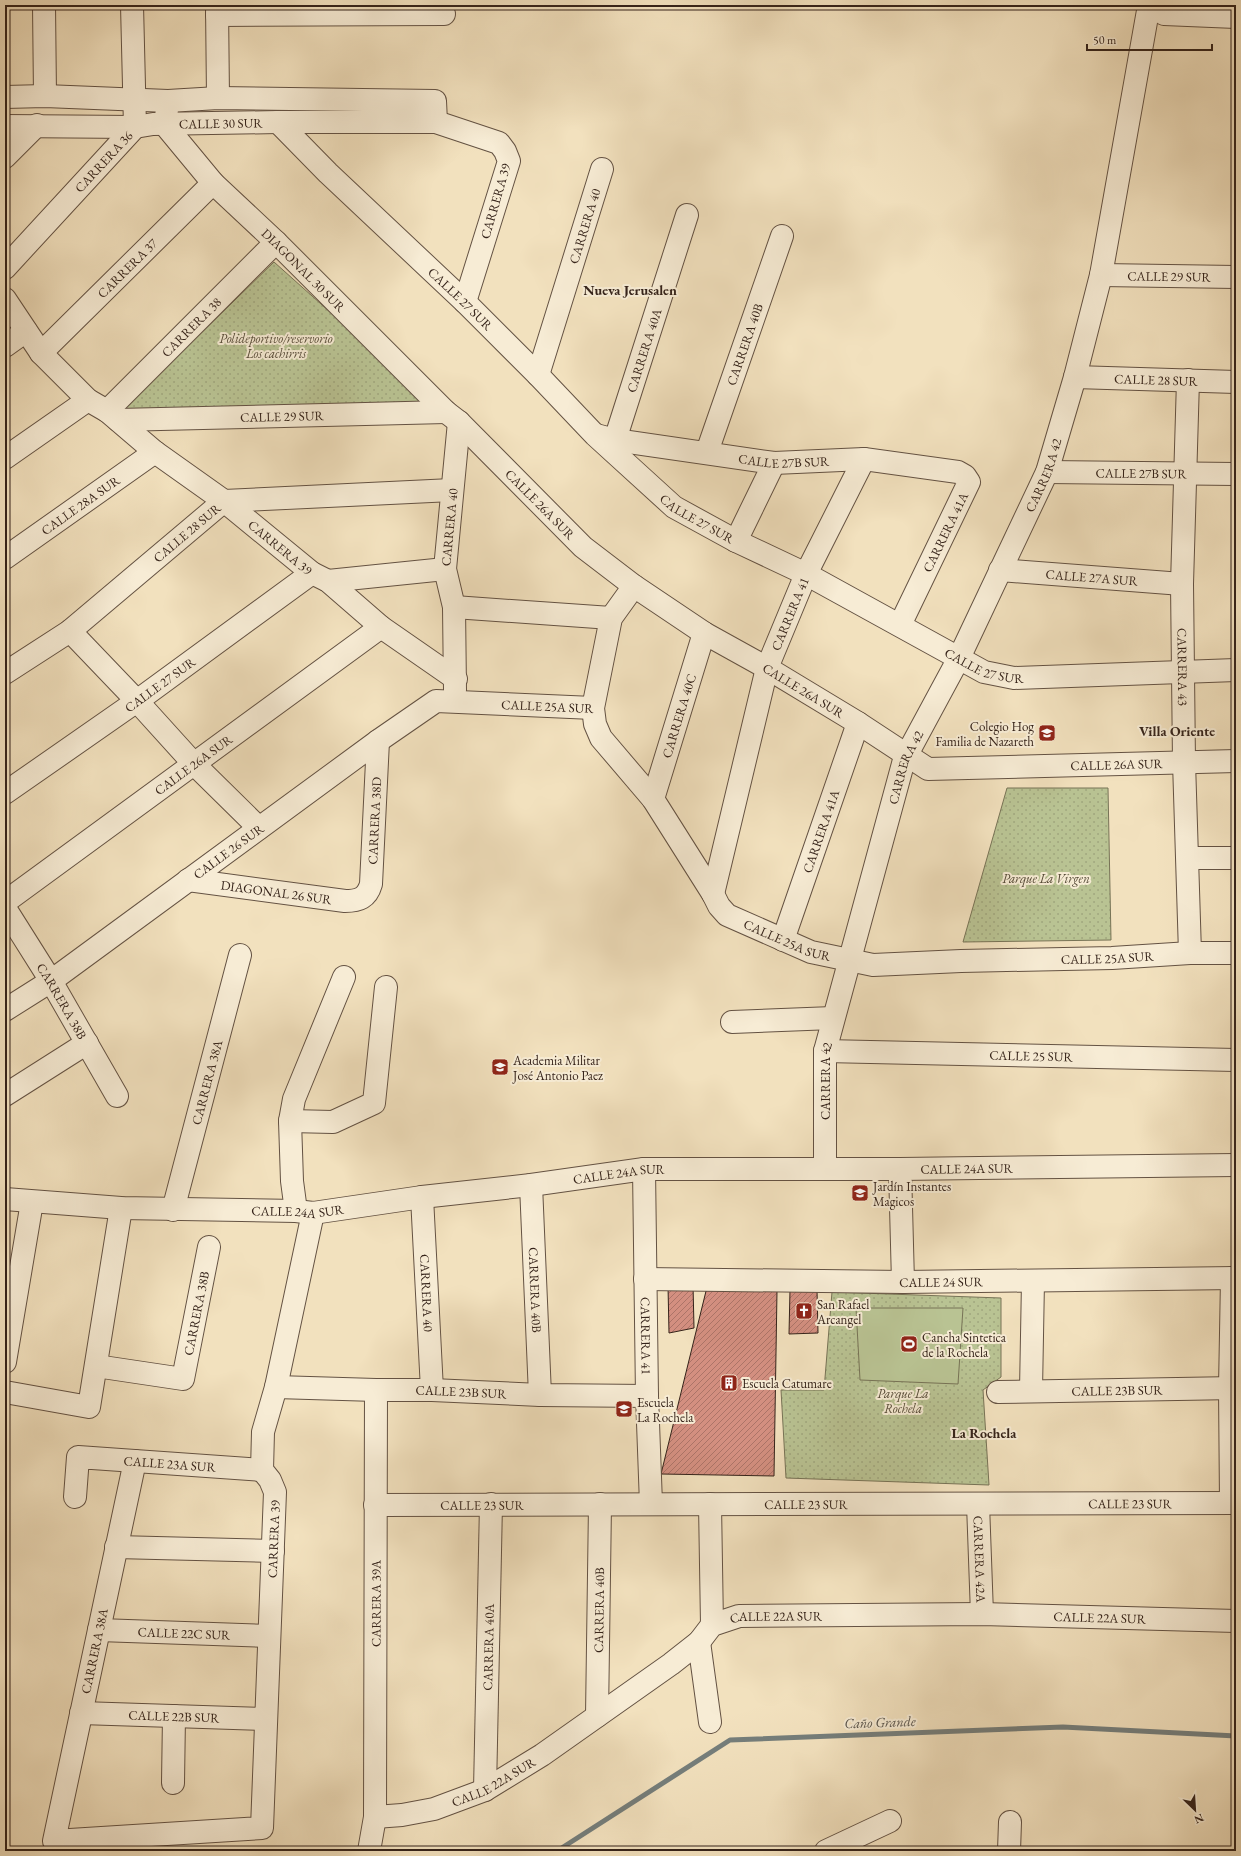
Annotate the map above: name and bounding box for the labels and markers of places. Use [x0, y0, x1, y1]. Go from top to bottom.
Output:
place label: Colegio Hog Familia de Nazareth [935, 718, 1034, 750]
school or university icon: Colegio Hog Familia de Nazareth [1037, 723, 1057, 743]
place label: Academia Militar José Antonio Paez [512, 1052, 603, 1084]
school or university icon: Academia Militar José Antonio Paez [490, 1057, 510, 1077]
place label: Jardín Instantes Magicos [872, 1178, 951, 1210]
school or university icon: Jardín Instantes Magicos [850, 1183, 870, 1203]
place label: San Rafael Arcangel [816, 1296, 869, 1328]
church icon: San Rafael Arcangel [794, 1301, 814, 1321]
place label: Cancha Sintetica de la Rochela [922, 1329, 1007, 1361]
sports icon: Cancha Sintetica de la Rochela [899, 1334, 919, 1354]
building icon: Escuela Catumare [719, 1373, 739, 1393]
place label: Escuela Catumare [742, 1375, 832, 1392]
place label: Escuela La Rochela [637, 1394, 694, 1426]
school or university icon: Escuela La Rochela [614, 1399, 634, 1419]

